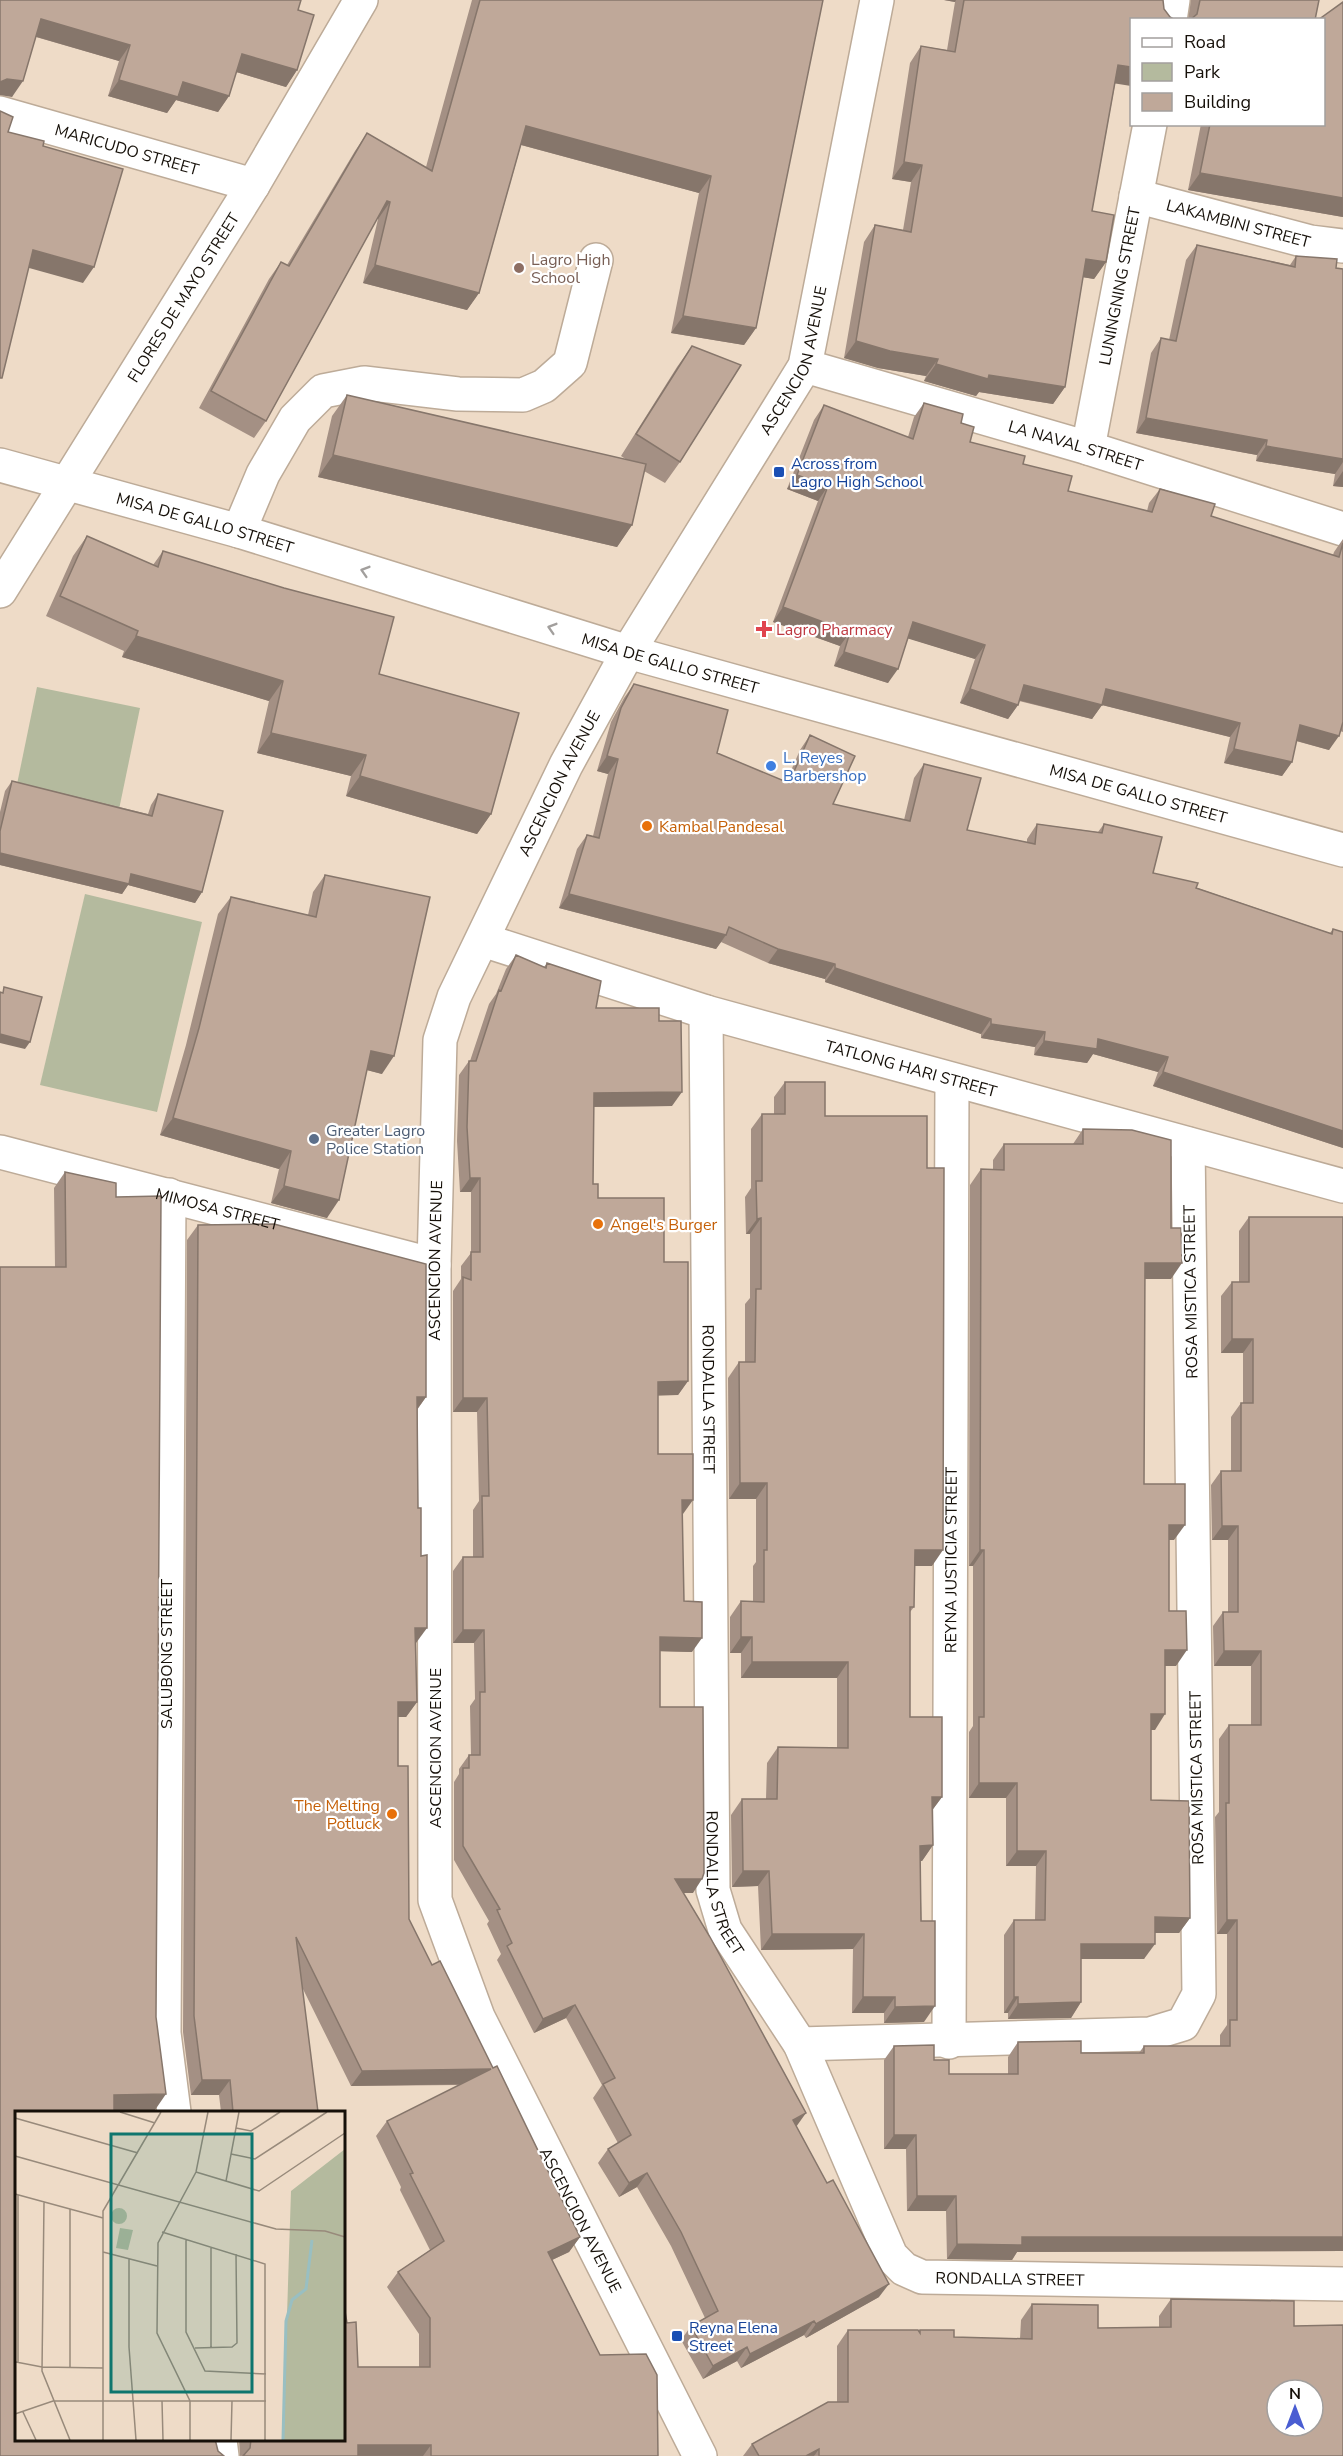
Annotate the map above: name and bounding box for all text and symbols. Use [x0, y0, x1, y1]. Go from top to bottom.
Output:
legend [1130, 18, 1325, 126]
text: Road [1184, 30, 1226, 54]
text: Park [1184, 60, 1221, 84]
text: Building [1184, 90, 1251, 114]
street label: MARICUDO STREET [52, 119, 202, 181]
street label: LAKAMBINI STREET [1164, 195, 1313, 254]
street label: LUNINGNING STREET [1094, 205, 1146, 367]
street label: FLORES DE MAYO STREET [123, 209, 245, 387]
place label: Lagro High School [531, 249, 611, 289]
marker: Lagro High School [512, 261, 526, 275]
street label: ASCENCION AVENUE [755, 284, 833, 439]
street label: LA NAVAL STREET [1006, 415, 1146, 477]
place label: Across from Lagro High School [791, 453, 924, 493]
marker: Across from Lagro High School [772, 465, 786, 479]
street label: MISA DE GALLO STREET [114, 488, 296, 559]
one-way arrow [360, 566, 371, 578]
place label: Lagro Pharmacy [776, 619, 893, 641]
marker: Lagro Pharmacy [757, 622, 771, 636]
one-way arrow [547, 623, 558, 635]
street label: MISA DE GALLO STREET [579, 628, 761, 700]
street label: ASCENCION AVENUE [514, 707, 606, 860]
place label: L. Reyes Barbershop [783, 747, 867, 787]
marker: L. Reyes Barbershop [764, 759, 778, 773]
street label: MISA DE GALLO STREET [1047, 759, 1230, 829]
place label: Kambal Pandesal [659, 816, 784, 838]
marker: Kambal Pandesal [640, 819, 654, 833]
street label: TATLONG HARI STREET [822, 1035, 1000, 1103]
place label: Greater Lagro Police Station [326, 1120, 425, 1160]
marker: Greater Lagro Police Station [307, 1132, 321, 1146]
street label: ASCENCION AVENUE [424, 1180, 448, 1341]
street label: MIMOSA STREET [153, 1183, 282, 1236]
street label: ROSA MISTICA STREET [1178, 1205, 1204, 1379]
place label: Angel's Burger [610, 1214, 717, 1236]
marker: Angel's Burger [591, 1217, 605, 1231]
street label: RONDALLA STREET [696, 1324, 720, 1474]
street label: REYNA JUSTICIA STREET [940, 1466, 963, 1653]
street label: SALUBONG STREET [156, 1579, 178, 1729]
street label: ASCENCION AVENUE [425, 1668, 447, 1828]
street label: ROSA MISTICA STREET [1184, 1691, 1210, 1865]
place label: The Melting Potluck [294, 1795, 381, 1835]
marker: The Melting Potluck [385, 1807, 399, 1821]
street label: RONDALLA STREET [700, 1810, 749, 1960]
inset map [15, 2111, 345, 2441]
street label: ASCENCION AVENUE [534, 2144, 626, 2297]
street label: RONDALLA STREET [935, 2267, 1085, 2292]
place label: Reyna Elena Street [689, 2317, 778, 2357]
marker: Reyna Elena Street [670, 2329, 684, 2343]
north arrow [1265, 2378, 1325, 2438]
text: N [1289, 2383, 1301, 2405]

